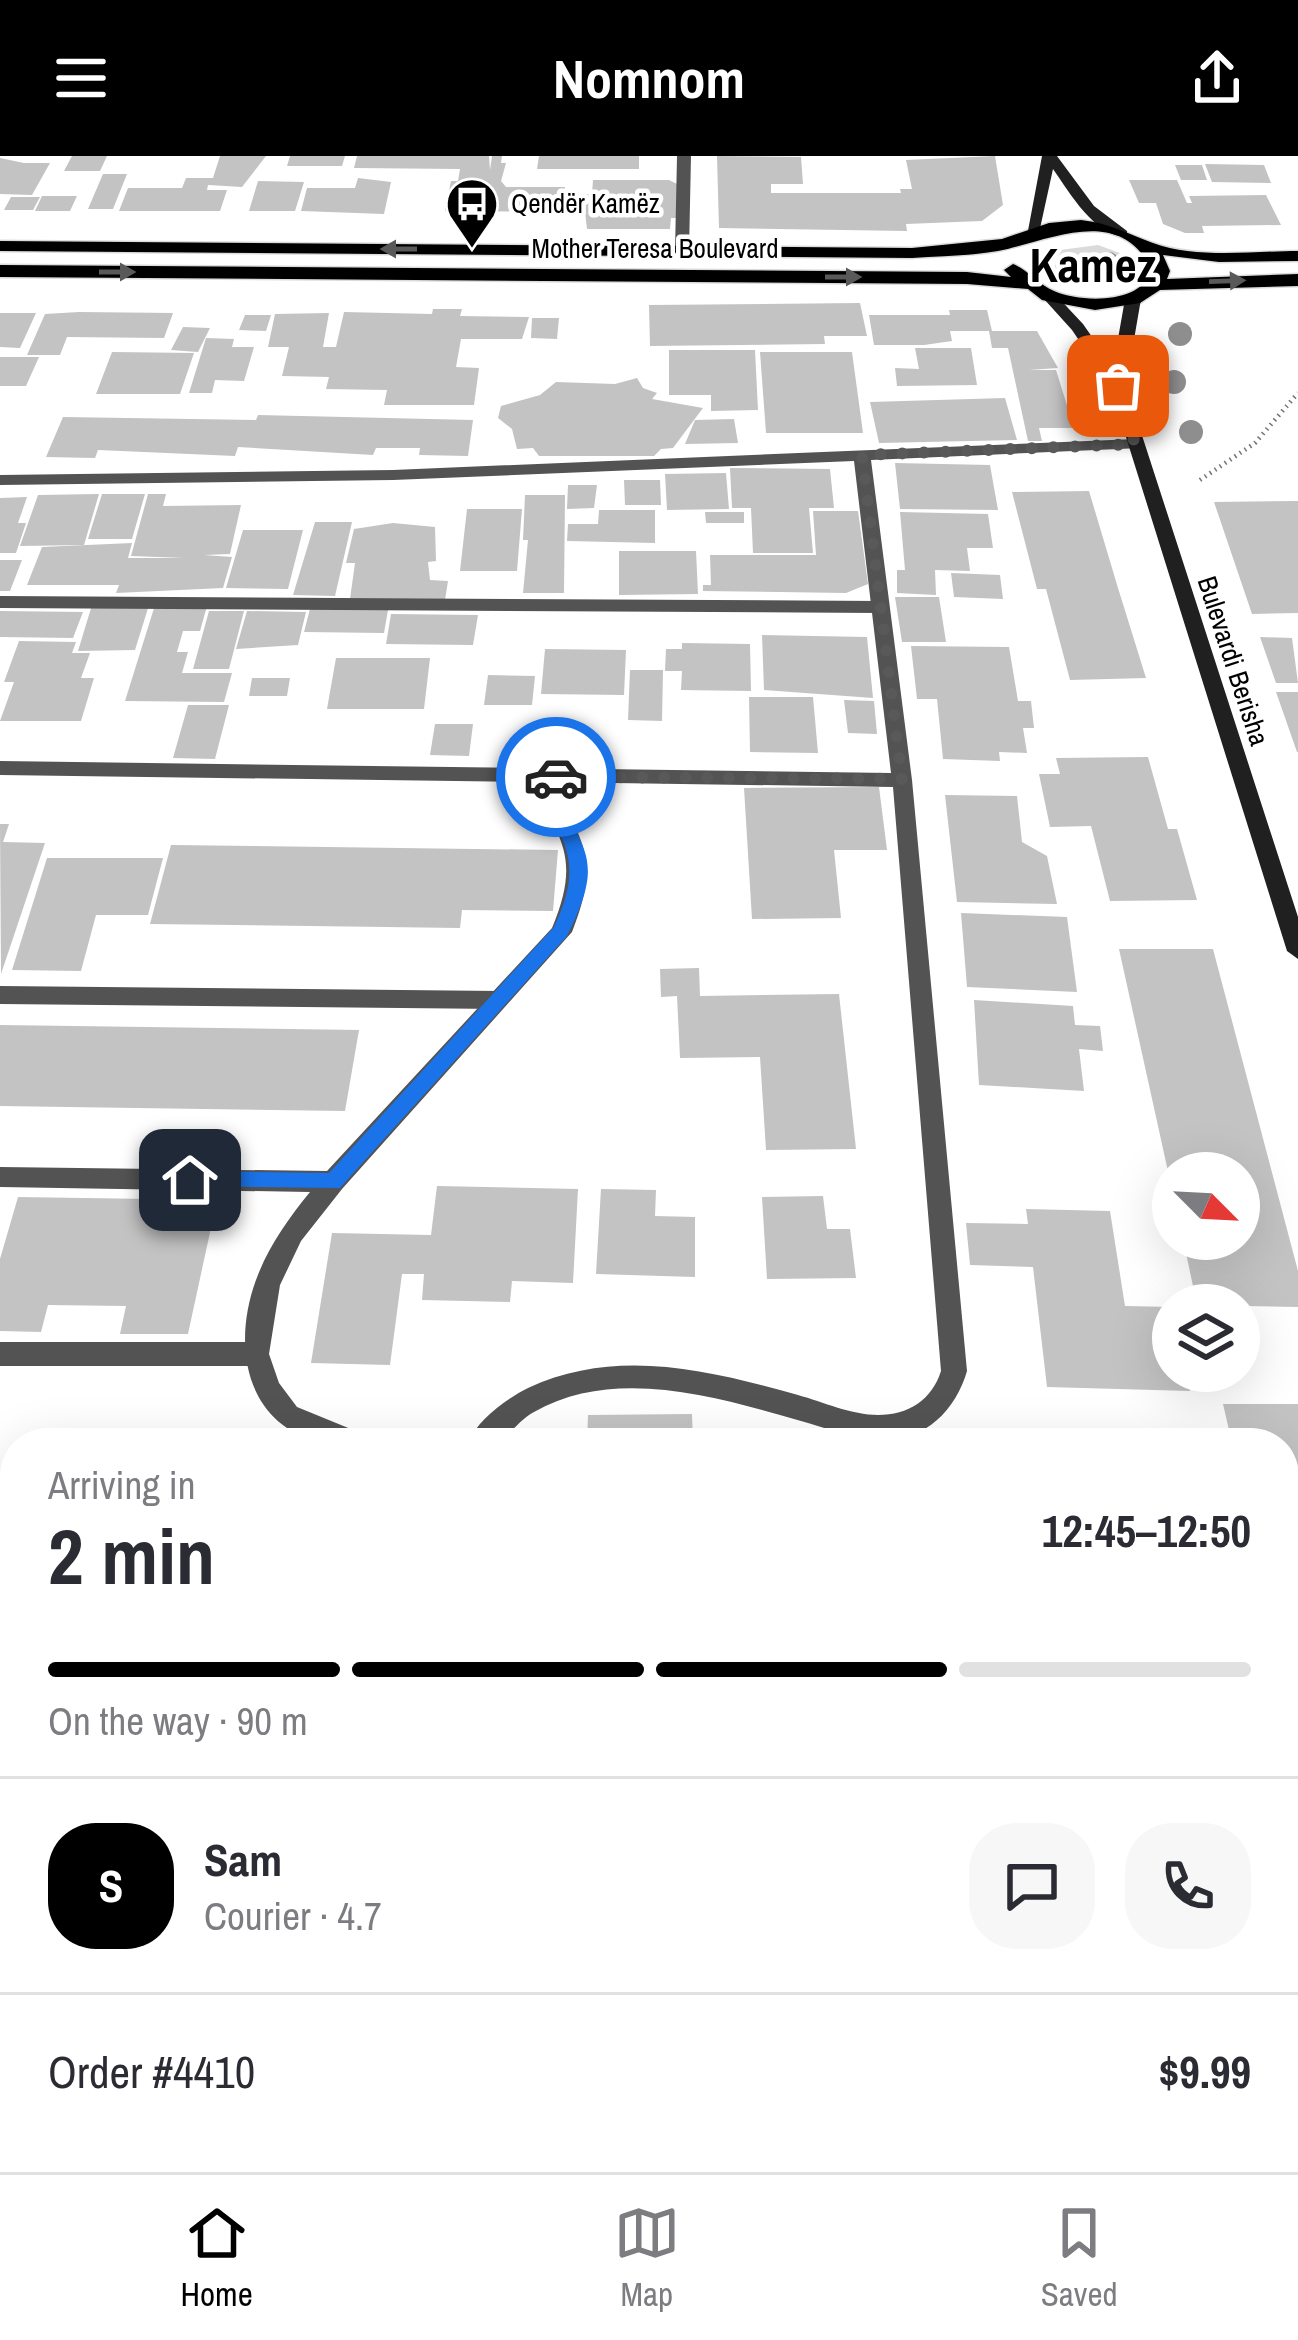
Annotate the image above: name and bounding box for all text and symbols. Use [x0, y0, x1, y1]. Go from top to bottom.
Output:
text: Nomnom [553, 42, 745, 115]
icon: menu [48, 45, 114, 111]
icon: share [1184, 45, 1250, 111]
bus stop icon: Qendër Kamëz [444, 176, 500, 250]
place label: Qendër Kamëz [511, 185, 660, 221]
street label: Mother Teresa Boulevard [532, 230, 778, 266]
district label: Kamez [1030, 232, 1156, 297]
one-way arrow [379, 240, 417, 259]
one-way arrow [99, 262, 137, 282]
one-way arrow [825, 267, 863, 287]
one-way arrow [1209, 271, 1247, 290]
pin [1067, 335, 1169, 437]
icon: bag [1085, 353, 1151, 419]
street label: Bulevardi Berisha [1190, 571, 1278, 750]
courier [496, 717, 616, 837]
icon: car [523, 744, 589, 810]
pin [139, 1129, 241, 1231]
icon: home [157, 1147, 223, 1213]
north arrow [1152, 1152, 1260, 1260]
map controls [1152, 1152, 1260, 1392]
button: layers [1152, 1284, 1260, 1392]
text: Arriving in [48, 1459, 196, 1511]
text: 12:45–12:50 [1042, 1500, 1251, 1561]
text: 2 min [48, 1503, 215, 1608]
text: On the way · 90 m [48, 1695, 308, 1747]
button: chat [969, 1823, 1095, 1949]
button: phone [1125, 1823, 1251, 1949]
text: Sam [204, 1829, 282, 1890]
text: S [99, 1855, 123, 1916]
text: Courier · 4.7 [204, 1890, 382, 1942]
text: Order #4410 [48, 2041, 255, 2102]
text: $9.99 [1159, 2041, 1251, 2102]
tab: Home [181, 2200, 253, 2316]
tab: Map [614, 2200, 680, 2316]
tab: Saved [1041, 2200, 1117, 2316]

